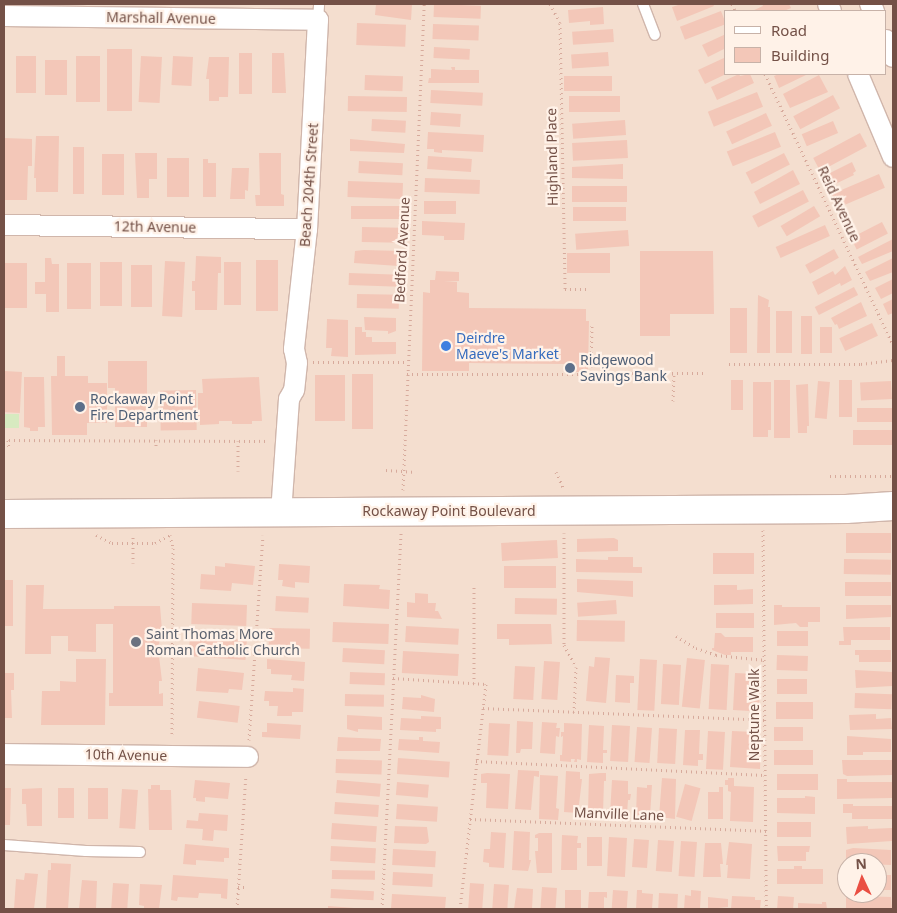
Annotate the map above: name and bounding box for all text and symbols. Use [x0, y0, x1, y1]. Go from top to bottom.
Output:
street label: Marshall Avenue [106, 9, 216, 27]
legend [724, 10, 887, 75]
text: Road [771, 20, 807, 40]
text: Building [771, 45, 829, 65]
street label: Highland Place [543, 108, 561, 206]
street label: Beach 204th Street [296, 122, 322, 248]
street label: Reid Avenue [814, 163, 864, 245]
street label: Bedford Avenue [391, 197, 413, 303]
street label: 12th Avenue [114, 218, 196, 236]
place label: Deirdre Maeve's Market [456, 330, 559, 362]
marker: Deirdre Maeve's Market [440, 340, 452, 352]
place label: Ridgewood Savings Bank [580, 352, 667, 384]
marker: Ridgewood Savings Bank [564, 362, 576, 374]
place label: Rockaway Point Fire Department [90, 391, 198, 424]
marker: Rockaway Point Fire Department [74, 401, 86, 413]
street label: Rockaway Point Boulevard [362, 503, 536, 519]
place label: Saint Thomas More Roman Catholic Church [146, 626, 300, 658]
marker: Saint Thomas More Roman Catholic Church [130, 636, 142, 648]
street label: Neptune Walk [746, 669, 762, 761]
street label: 10th Avenue [85, 746, 167, 764]
street label: Manville Lane [574, 804, 664, 824]
north arrow [837, 853, 887, 903]
text: N [855, 854, 867, 873]

